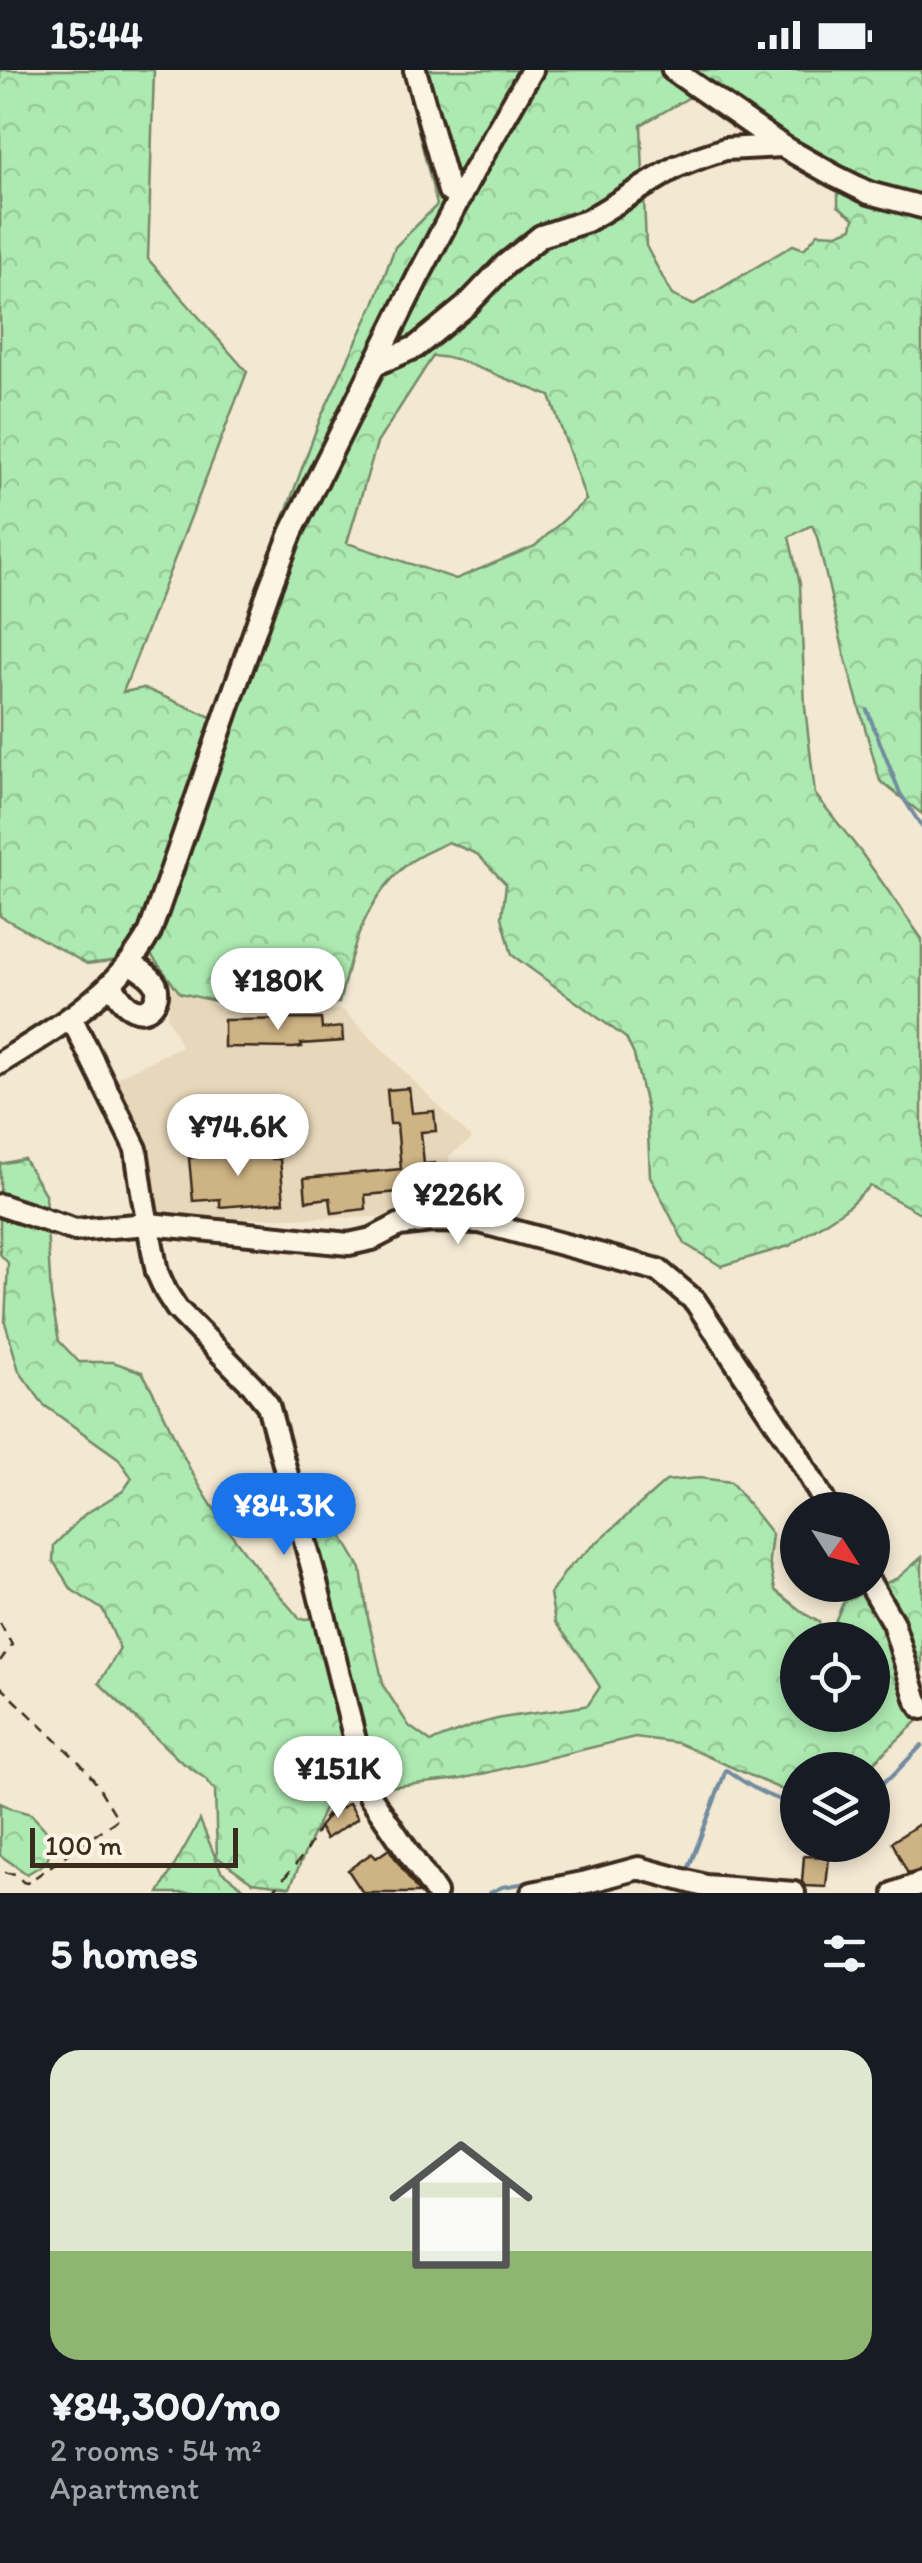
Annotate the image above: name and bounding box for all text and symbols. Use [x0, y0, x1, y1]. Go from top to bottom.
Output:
text: 15:44 [50, 12, 143, 58]
pin: ¥180K [208, 948, 348, 1033]
text: ¥180K [233, 961, 323, 999]
pin: ¥74.6K [157, 1094, 319, 1179]
text: ¥74.6K [189, 1107, 287, 1145]
pin: ¥226K [388, 1162, 528, 1247]
text: ¥226K [414, 1175, 502, 1213]
pin: ¥84.3K [203, 1473, 365, 1558]
text: ¥84.3K [234, 1486, 334, 1524]
north arrow [780, 1492, 890, 1602]
map controls [780, 1492, 890, 1862]
button: locate [780, 1622, 890, 1732]
pin: ¥151K [268, 1736, 408, 1821]
text: ¥151K [296, 1749, 380, 1787]
button: layers [780, 1752, 890, 1862]
scale bar [30, 1823, 238, 1868]
text: 100 m [45, 1828, 122, 1862]
icon: filters [817, 1926, 872, 1981]
text: 5 homes [50, 1928, 198, 1979]
icon: home [371, 2115, 551, 2295]
text: ¥84,300/mo [50, 2380, 281, 2431]
text: 2 rooms · 54 m² [50, 2431, 262, 2469]
text: Apartment [50, 2469, 199, 2507]

